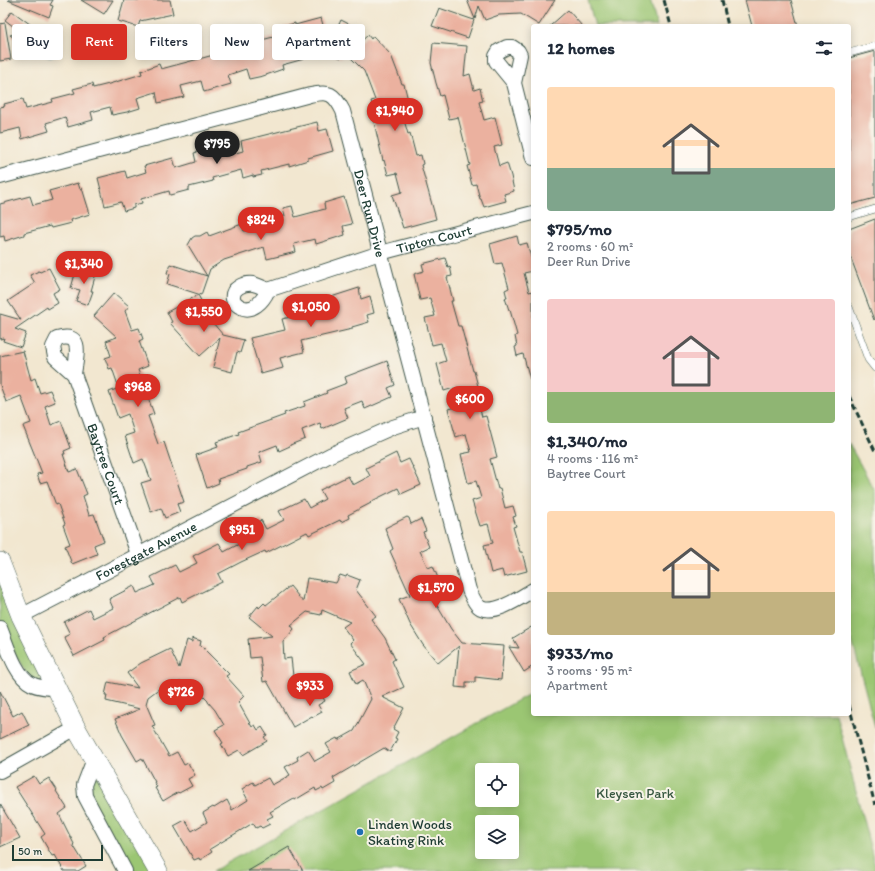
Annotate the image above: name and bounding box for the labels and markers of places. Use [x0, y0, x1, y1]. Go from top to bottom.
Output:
pin: $1,940 [362, 98, 428, 132]
pin: $795 [193, 131, 241, 165]
pin: $824 [237, 207, 285, 241]
pin: $1,340 [51, 251, 117, 285]
pin: $1,050 [278, 294, 344, 328]
pin: $1,550 [171, 299, 237, 333]
pin: $968 [114, 374, 162, 408]
pin: $600 [446, 386, 494, 420]
pin: $951 [218, 517, 266, 551]
pin: $1,570 [403, 575, 469, 609]
pin: $933 [286, 673, 334, 707]
pin: $726 [157, 679, 205, 713]
place label: Linden Woods Skating Rink [368, 816, 452, 849]
marker: Linden Woods Skating Rink [355, 827, 365, 837]

